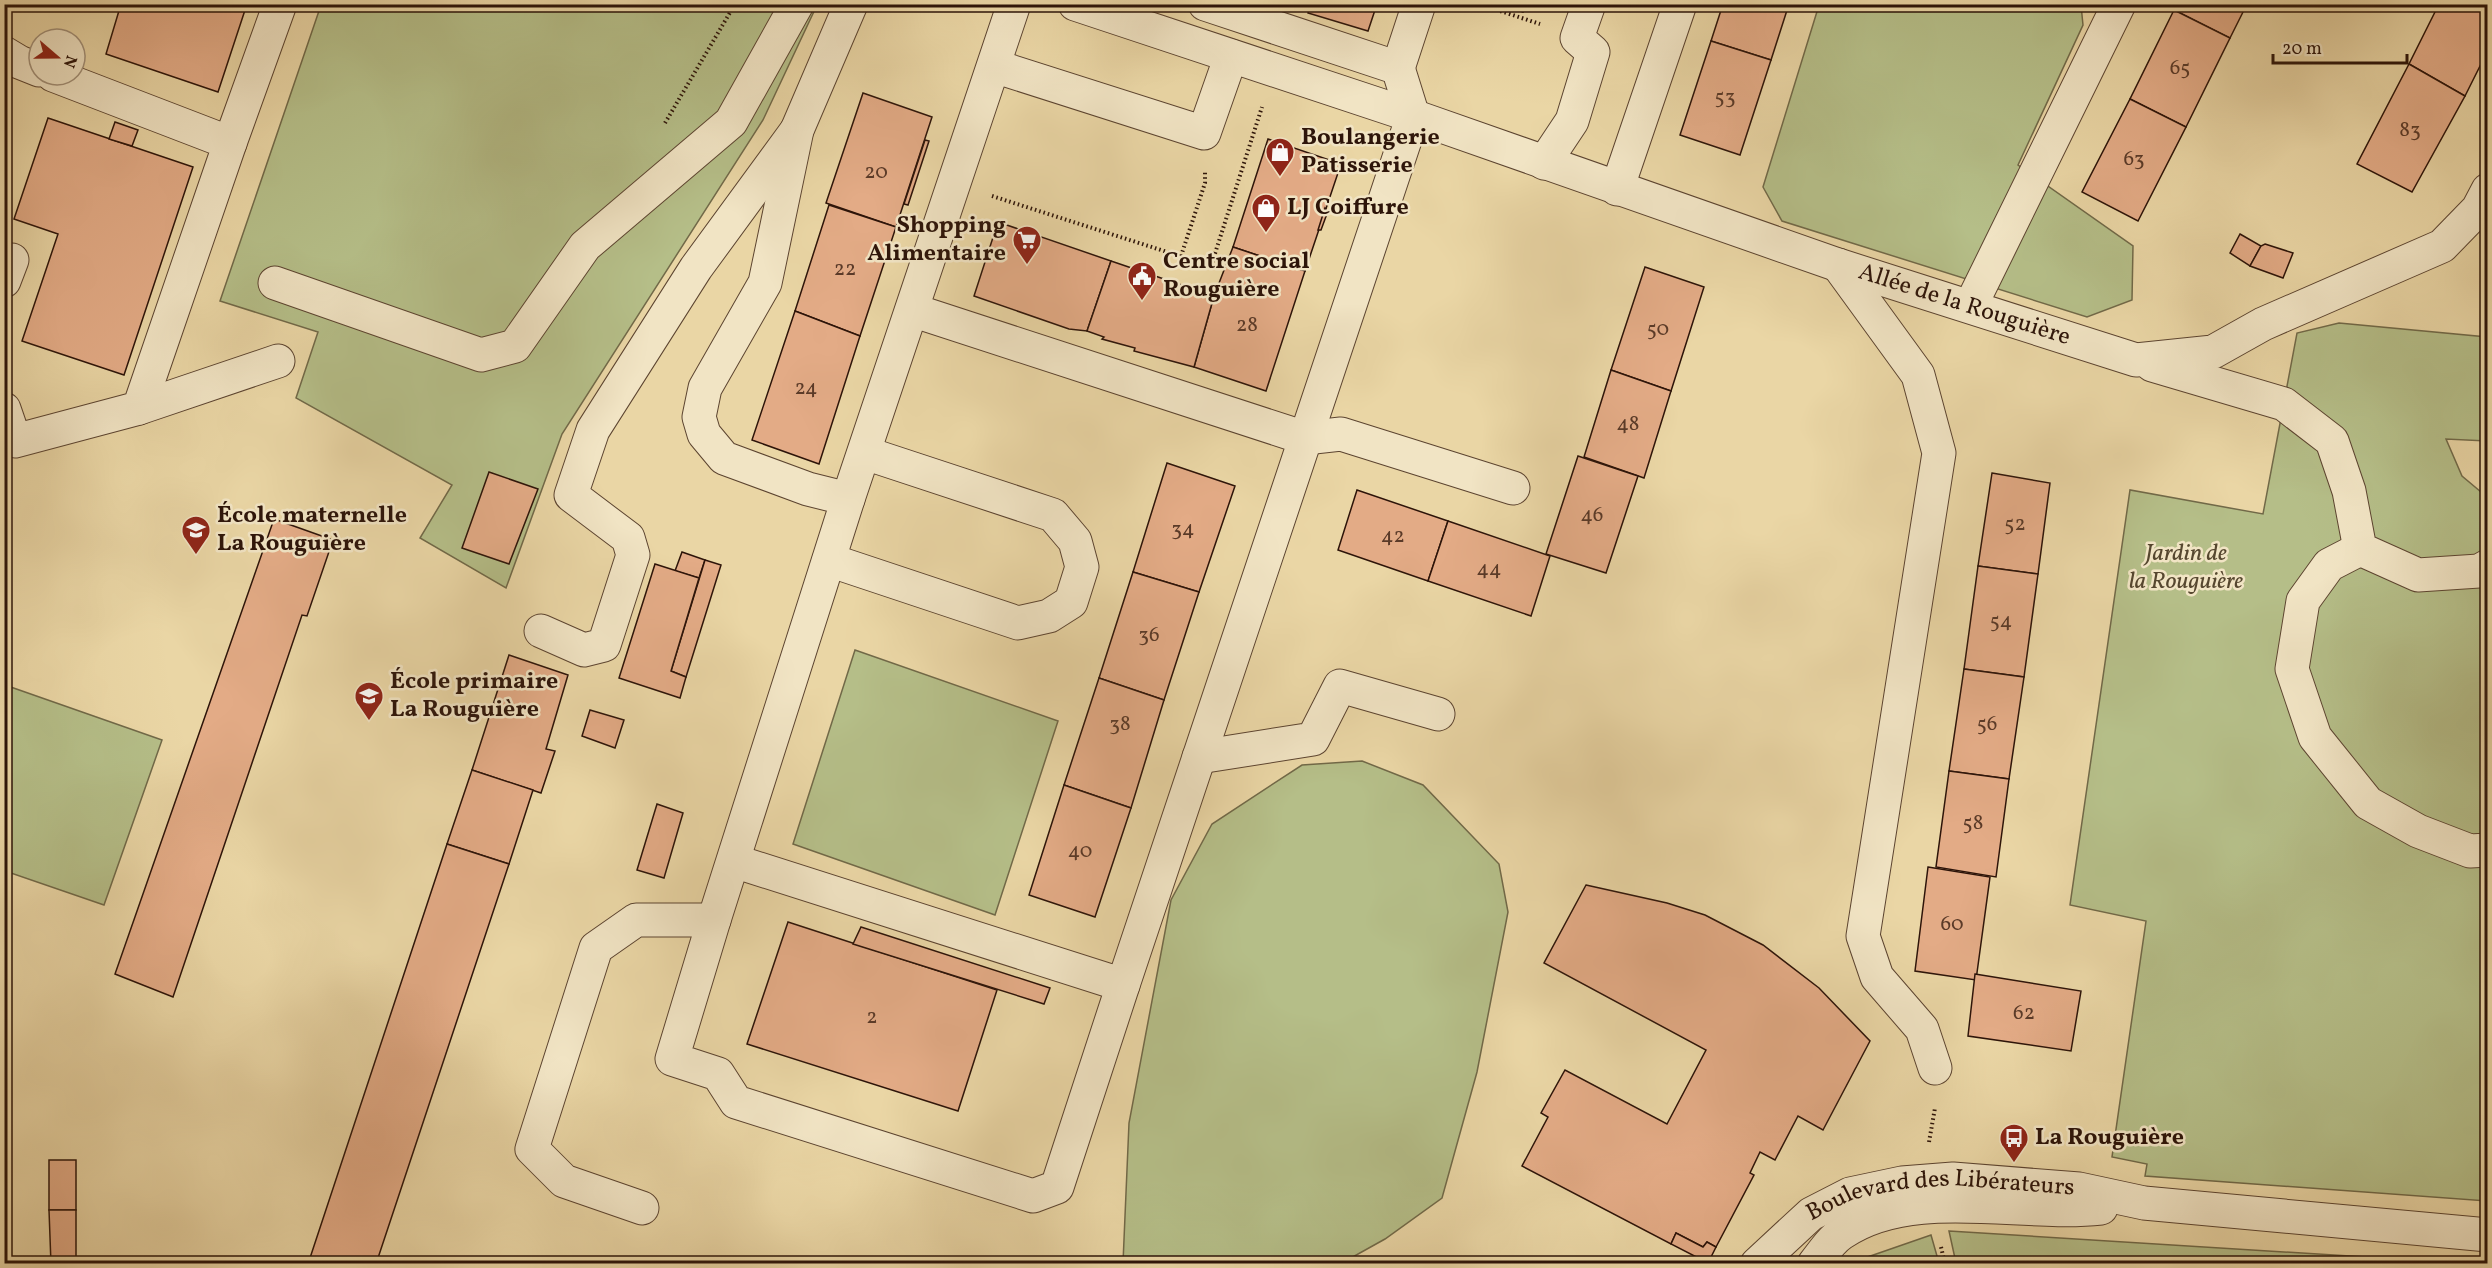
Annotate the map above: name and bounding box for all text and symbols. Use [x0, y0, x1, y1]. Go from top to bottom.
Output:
north arrow [27, 27, 87, 87]
scale bar [2273, 27, 2406, 65]
text: 20 m [2282, 37, 2322, 62]
text: N [57, 52, 82, 71]
house number: 65 [2170, 54, 2190, 83]
house number: 53 [1715, 83, 1735, 112]
house number: 83 [2399, 116, 2421, 145]
place label: Boulangerie Patisserie [1301, 121, 1440, 183]
shop icon: Boulangerie Patisserie [1264, 136, 1296, 178]
house number: 63 [2123, 145, 2145, 174]
house number: 20 [864, 158, 888, 187]
place label: LJ Coiffure [1287, 191, 1409, 225]
shop icon: LJ Coiffure [1250, 192, 1282, 234]
place label: Shopping Alimentaire [867, 209, 1006, 271]
supermarket icon: Shopping Alimentaire [1011, 224, 1043, 266]
place label: Centre social Rouguière [1163, 245, 1310, 307]
house number: 22 [834, 255, 856, 284]
street label: Allée de la Rouguière [1854, 256, 2075, 355]
public building icon: Centre social Rouguière [1126, 260, 1158, 302]
house number: 28 [1236, 311, 1258, 340]
house number: 50 [1647, 315, 1669, 344]
house number: 24 [794, 374, 818, 403]
house number: 48 [1617, 410, 1639, 439]
place label: École maternelle La Rouguière [217, 499, 407, 561]
house number: 46 [1581, 501, 1603, 530]
house number: 52 [2004, 510, 2026, 539]
school or university icon: École maternelle La Rouguière [180, 514, 212, 556]
house number: 34 [1171, 515, 1195, 544]
house number: 42 [1381, 522, 1405, 551]
park label: Jardin de la Rouguière [2129, 537, 2243, 599]
house number: 44 [1476, 555, 1502, 584]
house number: 54 [1990, 607, 2012, 636]
house number: 36 [1138, 621, 1160, 650]
place label: École primaire La Rouguière [390, 665, 558, 727]
school or university icon: École primaire La Rouguière [353, 680, 385, 722]
house number: 38 [1109, 710, 1131, 739]
house number: 56 [1977, 710, 1997, 739]
house number: 58 [1963, 809, 1983, 838]
house number: 40 [1068, 837, 1092, 866]
house number: 60 [1940, 910, 1964, 939]
house number: 62 [2013, 999, 2035, 1028]
house number: 2 [866, 1003, 878, 1032]
place label: La Rouguière [2035, 1121, 2184, 1155]
bus stop icon: La Rouguière [1998, 1122, 2030, 1164]
street label: Boulevard des Libérateurs [1800, 1162, 2076, 1231]

